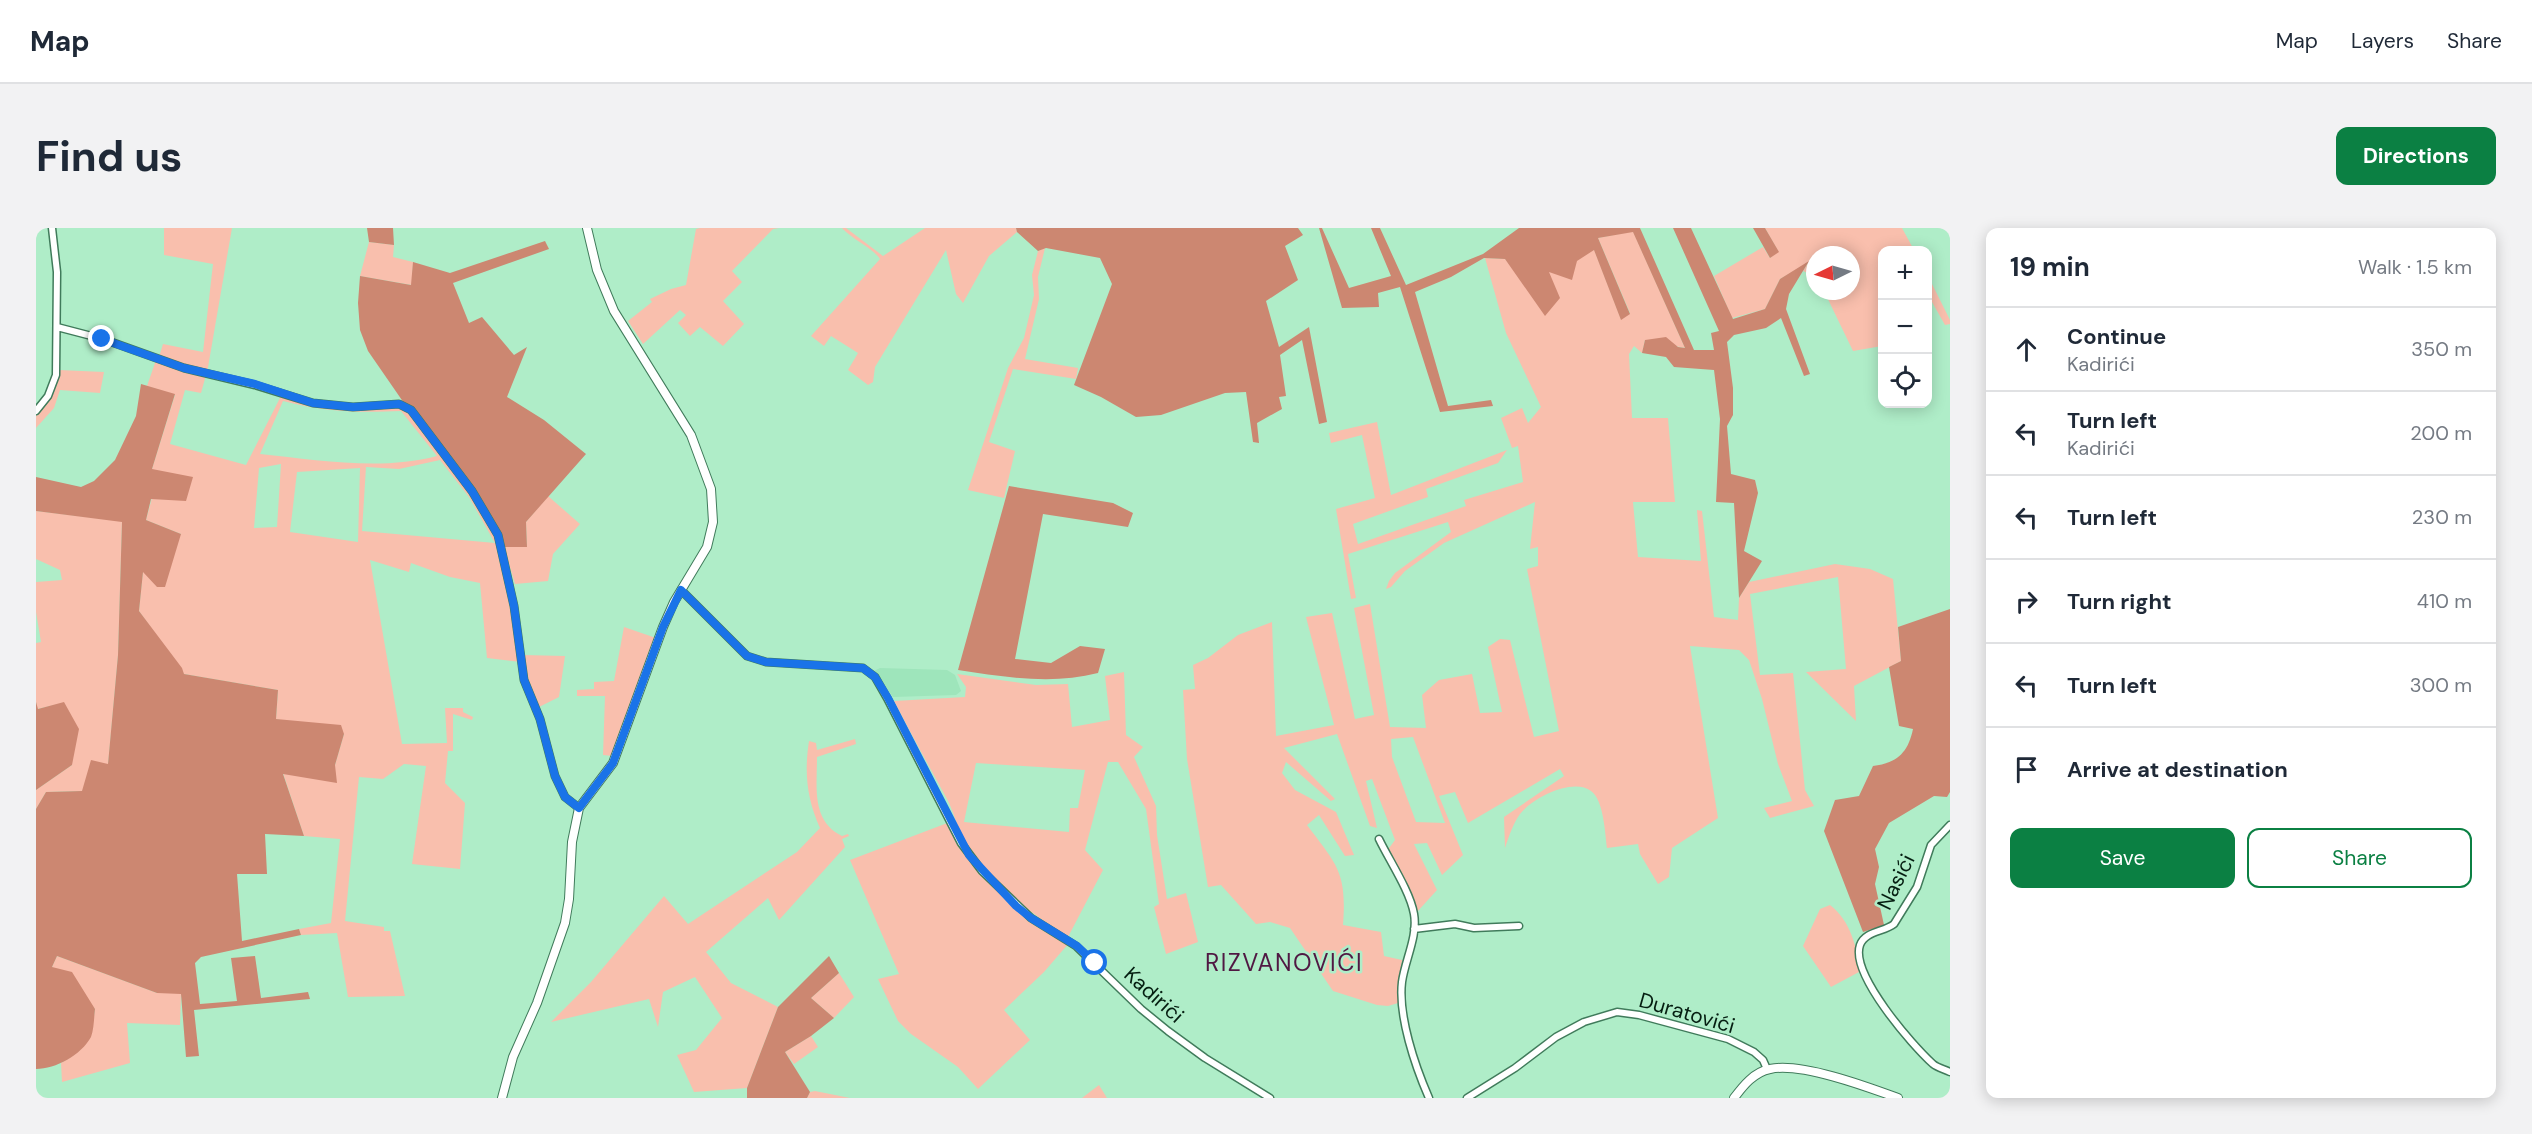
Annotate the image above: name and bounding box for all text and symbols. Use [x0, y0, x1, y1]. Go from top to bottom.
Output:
text: Map [30, 23, 90, 60]
text: Map [2276, 27, 2318, 55]
text: Layers [2351, 27, 2414, 55]
text: Share [2447, 27, 2502, 55]
button: Directions [2336, 127, 2496, 185]
text: Find us [36, 129, 182, 184]
north arrow [1806, 246, 1860, 300]
map controls [1878, 246, 1932, 408]
button: + [1878, 246, 1932, 300]
text: 19 min [2010, 250, 2090, 284]
text: Walk · 1.5 km [2358, 254, 2472, 280]
button: − [1878, 300, 1932, 354]
text: Continue [2067, 322, 2166, 351]
route end [88, 325, 114, 351]
icon: ahead [2010, 333, 2043, 366]
text: 350 m [2411, 336, 2472, 362]
text: Kadirići [2067, 351, 2135, 377]
button: locate [1878, 354, 1932, 408]
text: Turn left [2067, 406, 2157, 435]
icon: left [2010, 417, 2043, 450]
text: 200 m [2410, 420, 2472, 446]
text: Kadirići [2067, 435, 2135, 461]
icon: left [2010, 501, 2043, 534]
text: Turn left [2067, 503, 2157, 532]
text: 230 m [2412, 504, 2472, 530]
icon: right [2010, 585, 2043, 618]
text: Turn right [2067, 587, 2172, 616]
text: 410 m [2417, 588, 2472, 614]
icon: left [2010, 669, 2043, 702]
text: Turn left [2067, 671, 2157, 700]
text: 300 m [2410, 672, 2472, 698]
icon: arrive [2010, 753, 2043, 786]
text: Arrive at destination [2067, 755, 2288, 784]
button: Save [2010, 828, 2235, 888]
button: Share [2247, 828, 2472, 888]
street label: Nasići [1871, 850, 1921, 914]
district label: RIZVANOVIĆI [1205, 947, 1363, 978]
route start [1081, 949, 1107, 975]
street label: Kadirići [1118, 961, 1190, 1029]
street label: Duratovići [1636, 986, 1738, 1040]

